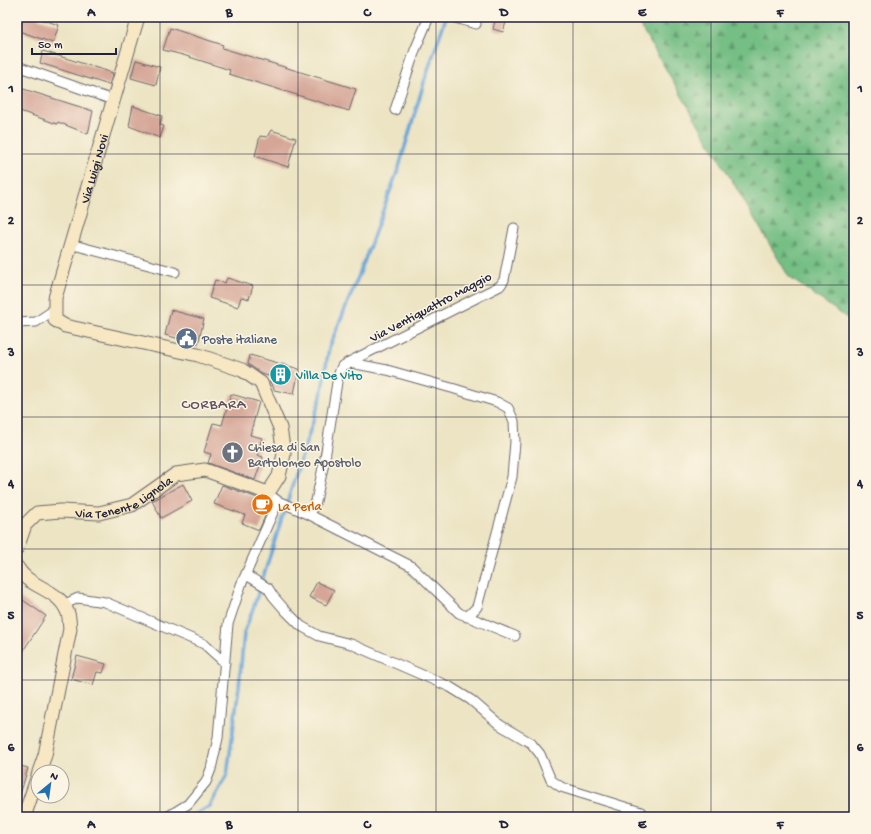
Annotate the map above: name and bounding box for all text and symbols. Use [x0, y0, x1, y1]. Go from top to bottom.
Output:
text: A [86, 6, 96, 21]
text: B [225, 6, 234, 21]
text: C [362, 6, 372, 21]
text: D [499, 6, 509, 21]
text: E [638, 6, 647, 21]
text: F [776, 6, 785, 21]
scale bar [32, 30, 116, 56]
text: 50 m [38, 39, 63, 53]
text: 1 [7, 82, 14, 97]
text: 1 [856, 82, 863, 97]
street label: Via Luigi Novi [78, 133, 113, 206]
text: 2 [8, 214, 15, 229]
text: 2 [857, 214, 864, 229]
street label: Via Ventiquattro Maggio [367, 270, 495, 347]
public building icon: Poste italiane [173, 325, 199, 351]
place label: Poste italiane [201, 333, 277, 348]
text: 3 [7, 346, 15, 361]
text: 3 [856, 346, 864, 361]
building icon: Villa De Vito [267, 361, 293, 387]
place label: Villa De Vito [295, 369, 363, 384]
district label: CORBARA [181, 396, 247, 414]
church icon: Chiesa di San Bartolomeo Apostolo [219, 440, 245, 466]
place label: Chiesa di San Bartolomeo Apostolo [247, 441, 361, 471]
street label: Via Tenente Lignola [74, 474, 177, 523]
text: 4 [7, 477, 15, 492]
text: 4 [856, 477, 864, 492]
cafe icon: La Perla [250, 492, 276, 518]
place label: La Perla [278, 500, 322, 515]
text: 5 [8, 609, 15, 624]
text: 5 [857, 609, 864, 624]
text: 6 [8, 741, 15, 756]
text: 6 [857, 741, 864, 756]
north arrow [30, 764, 70, 804]
text: N [48, 770, 60, 784]
text: A [86, 818, 96, 833]
text: B [225, 818, 234, 833]
text: C [362, 818, 372, 833]
text: D [499, 818, 509, 833]
text: E [638, 818, 647, 833]
text: F [776, 818, 785, 833]

